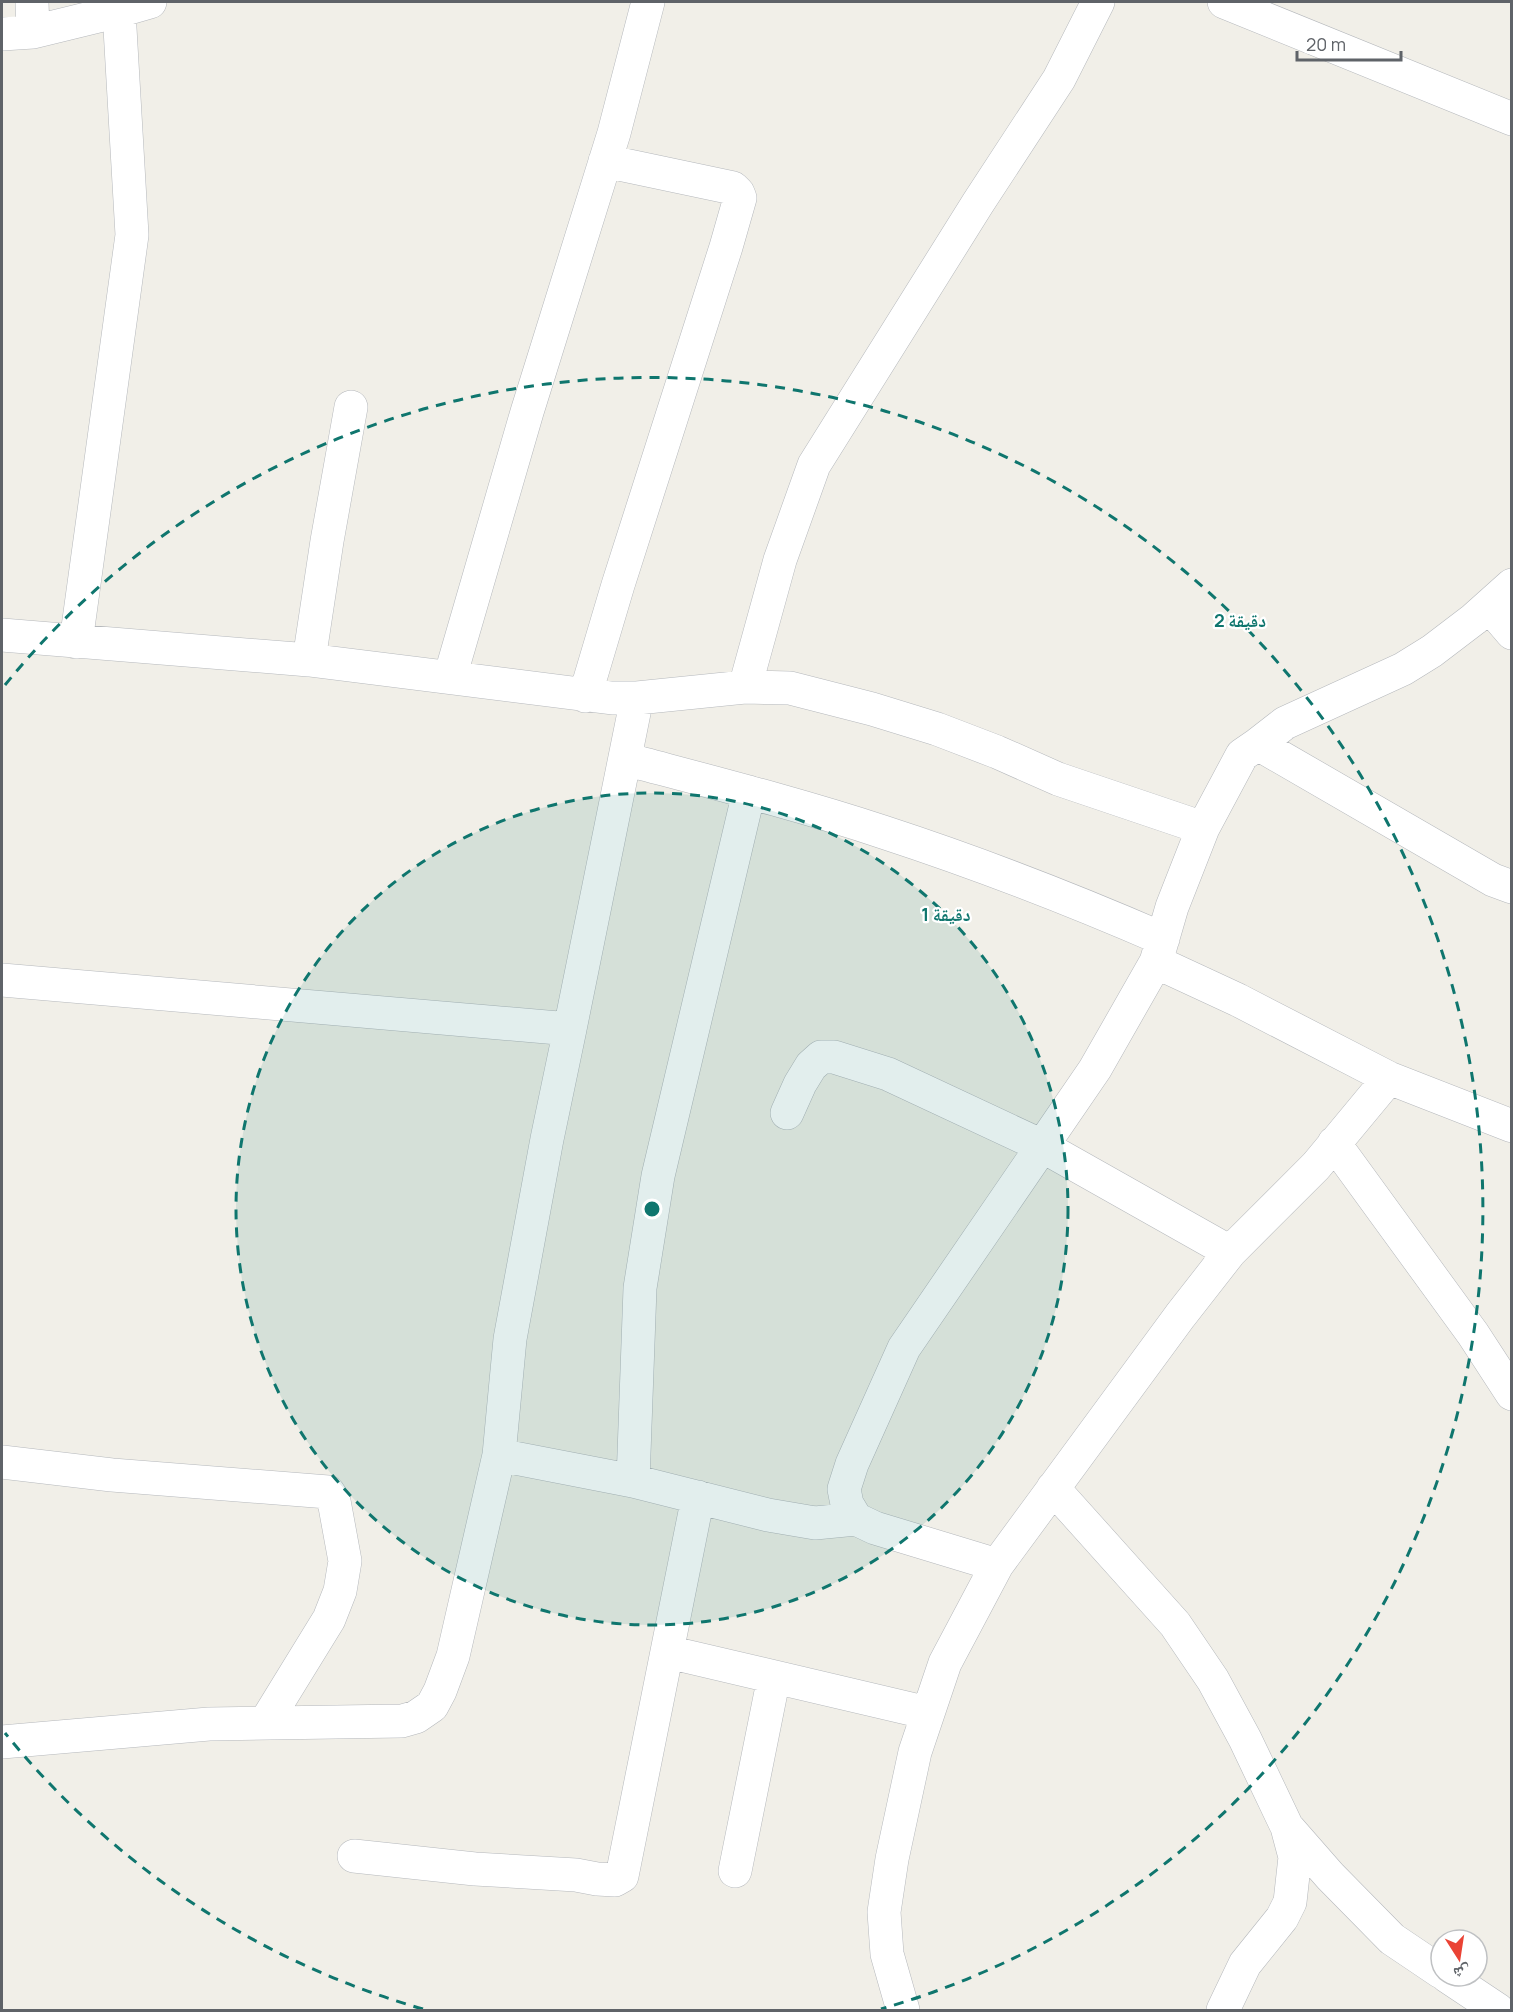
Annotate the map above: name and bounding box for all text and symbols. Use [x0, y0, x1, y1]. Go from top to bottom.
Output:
scale bar [1297, 24, 1400, 62]
text: 20 m [1306, 32, 1346, 56]
text: 2 دقيقة [1214, 608, 1266, 632]
text: 1 دقيقة [921, 902, 971, 926]
centre of rings [642, 1199, 662, 1219]
north arrow [1429, 1928, 1489, 1988]
text: ش [1452, 1960, 1473, 1985]

